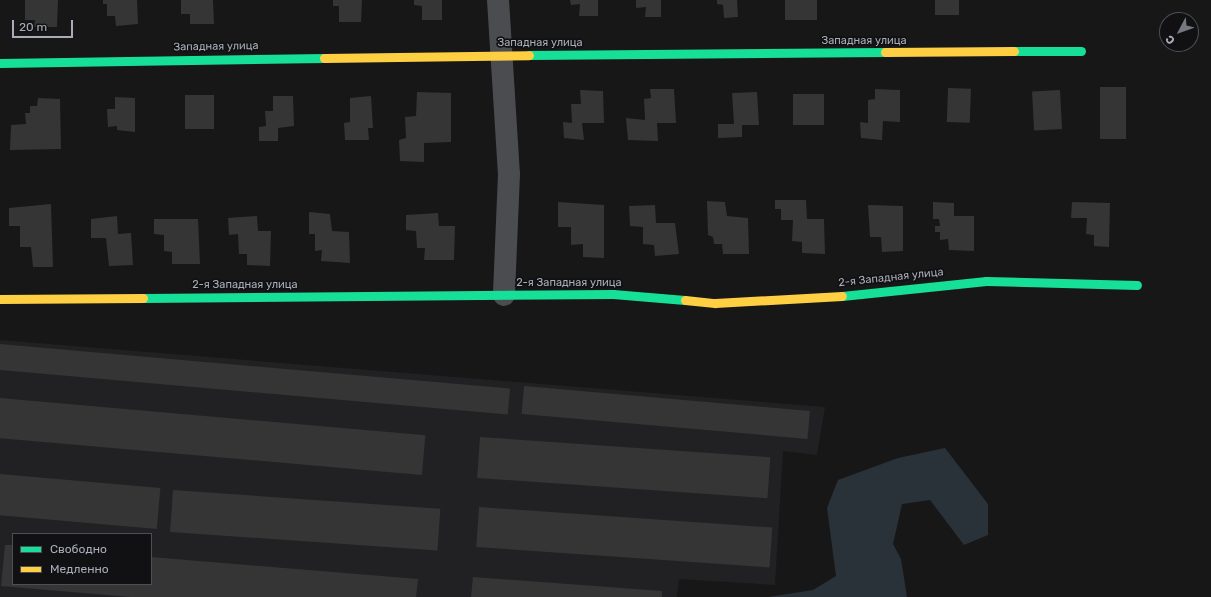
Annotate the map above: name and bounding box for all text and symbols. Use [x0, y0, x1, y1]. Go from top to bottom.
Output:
scale bar [14, 12, 75, 38]
north arrow [1159, 12, 1199, 52]
text: 20 m [19, 20, 47, 34]
text: С [1163, 32, 1178, 47]
street label: Западная улица [821, 34, 907, 48]
street label: Западная улица [497, 36, 583, 50]
street label: Западная улица [173, 40, 259, 54]
street label: 2-я Западная улица [838, 266, 944, 290]
street label: 2-я Западная улица [516, 276, 622, 290]
street label: 2-я Западная улица [192, 278, 298, 292]
legend [12, 533, 152, 585]
text: Свободно [50, 542, 107, 556]
text: Медленно [50, 562, 109, 576]

